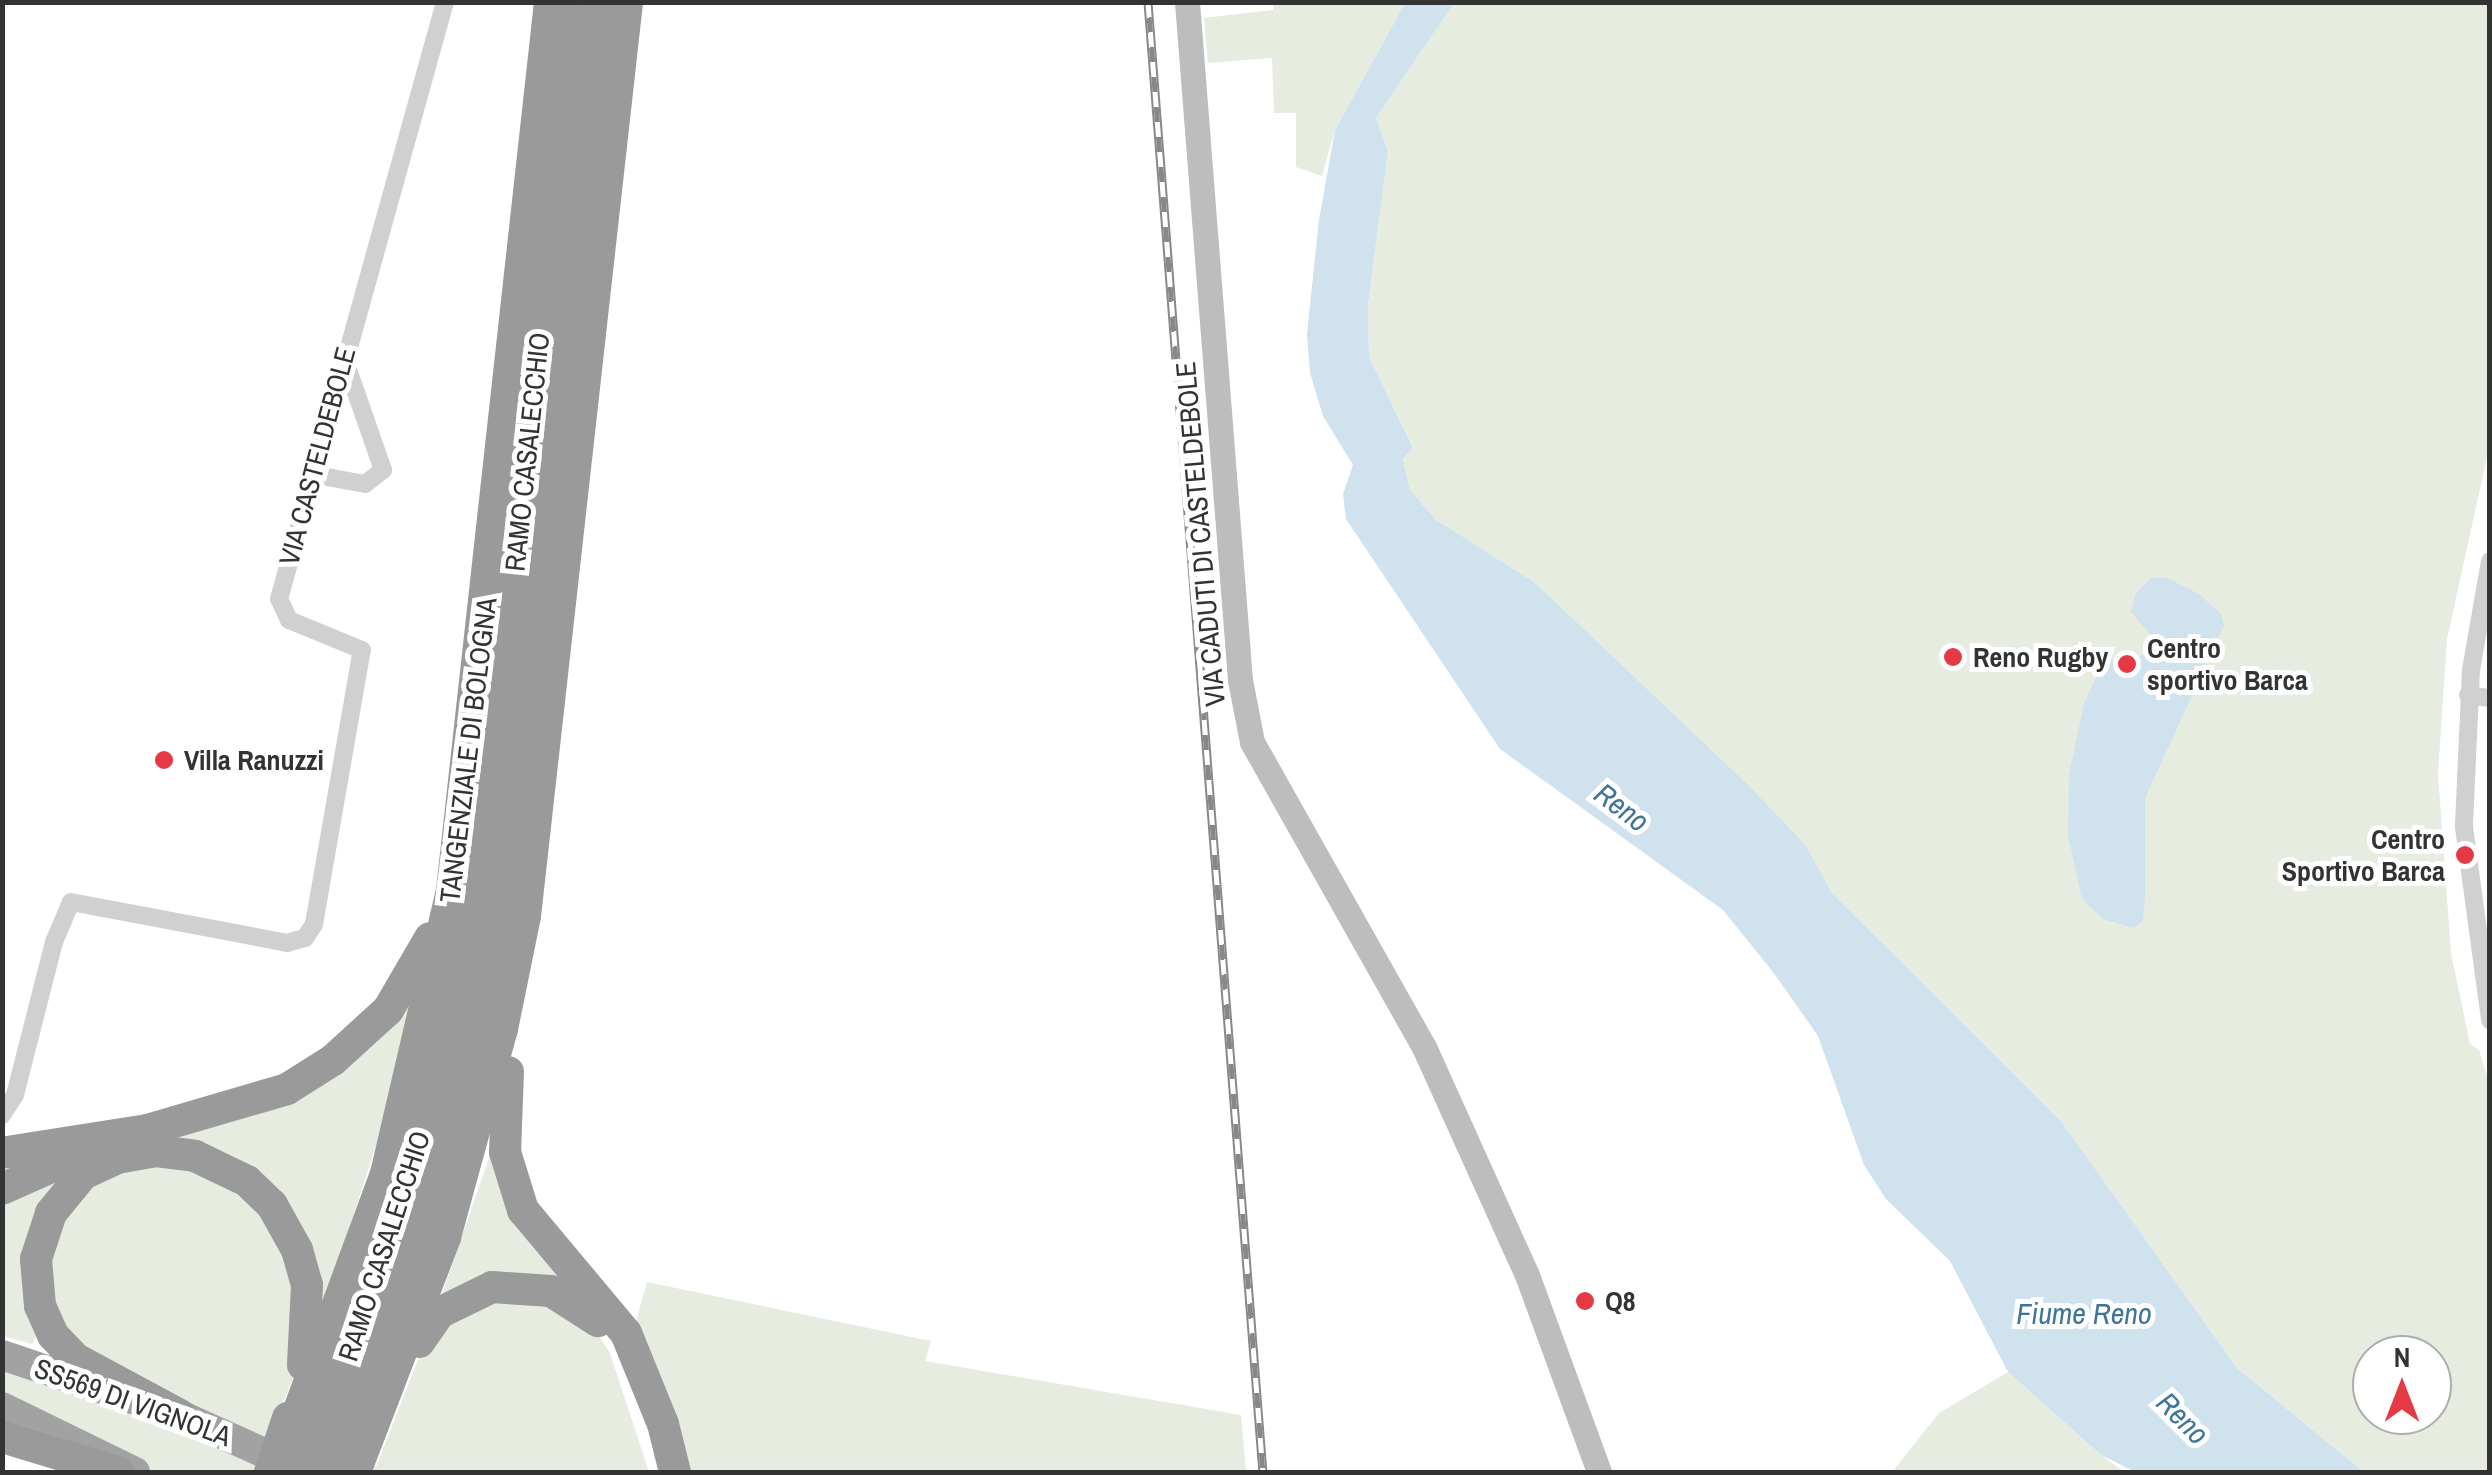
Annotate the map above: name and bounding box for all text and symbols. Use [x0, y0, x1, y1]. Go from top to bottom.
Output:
street label: RAMO CASALECCHIO [498, 331, 556, 573]
street label: VIA CASTELDEBOLE [272, 343, 362, 569]
street label: VIA CADUTI DI CASTELDEBOLE [1168, 360, 1232, 708]
street label: TANGENZIALE DI BOLOGNA [433, 596, 503, 904]
place label: Centro sportivo Barca [2147, 631, 2308, 697]
place label: Reno Rugby [1973, 640, 2108, 674]
marker: Reno Rugby [1942, 646, 1964, 668]
marker: Centro sportivo Barca [2116, 653, 2138, 675]
place label: Villa Ranuzzi [184, 743, 324, 777]
marker: Villa Ranuzzi [153, 749, 175, 771]
water label: Reno [1588, 775, 1656, 839]
place label: Centro Sportivo Barca [2282, 822, 2445, 888]
marker: Centro Sportivo Barca [2454, 844, 2476, 866]
street label: RAMO CASALECCHIO [331, 1127, 437, 1365]
place label: Q8 [1605, 1284, 1636, 1318]
marker: Q8 [1574, 1290, 1596, 1312]
water label: Fiume Reno [2016, 1295, 2152, 1331]
north arrow [2352, 1335, 2452, 1435]
text: N [2394, 1338, 2410, 1376]
street label: SS569 DI VIGNOLA [30, 1351, 236, 1453]
water label: Reno [2149, 1384, 2217, 1452]

